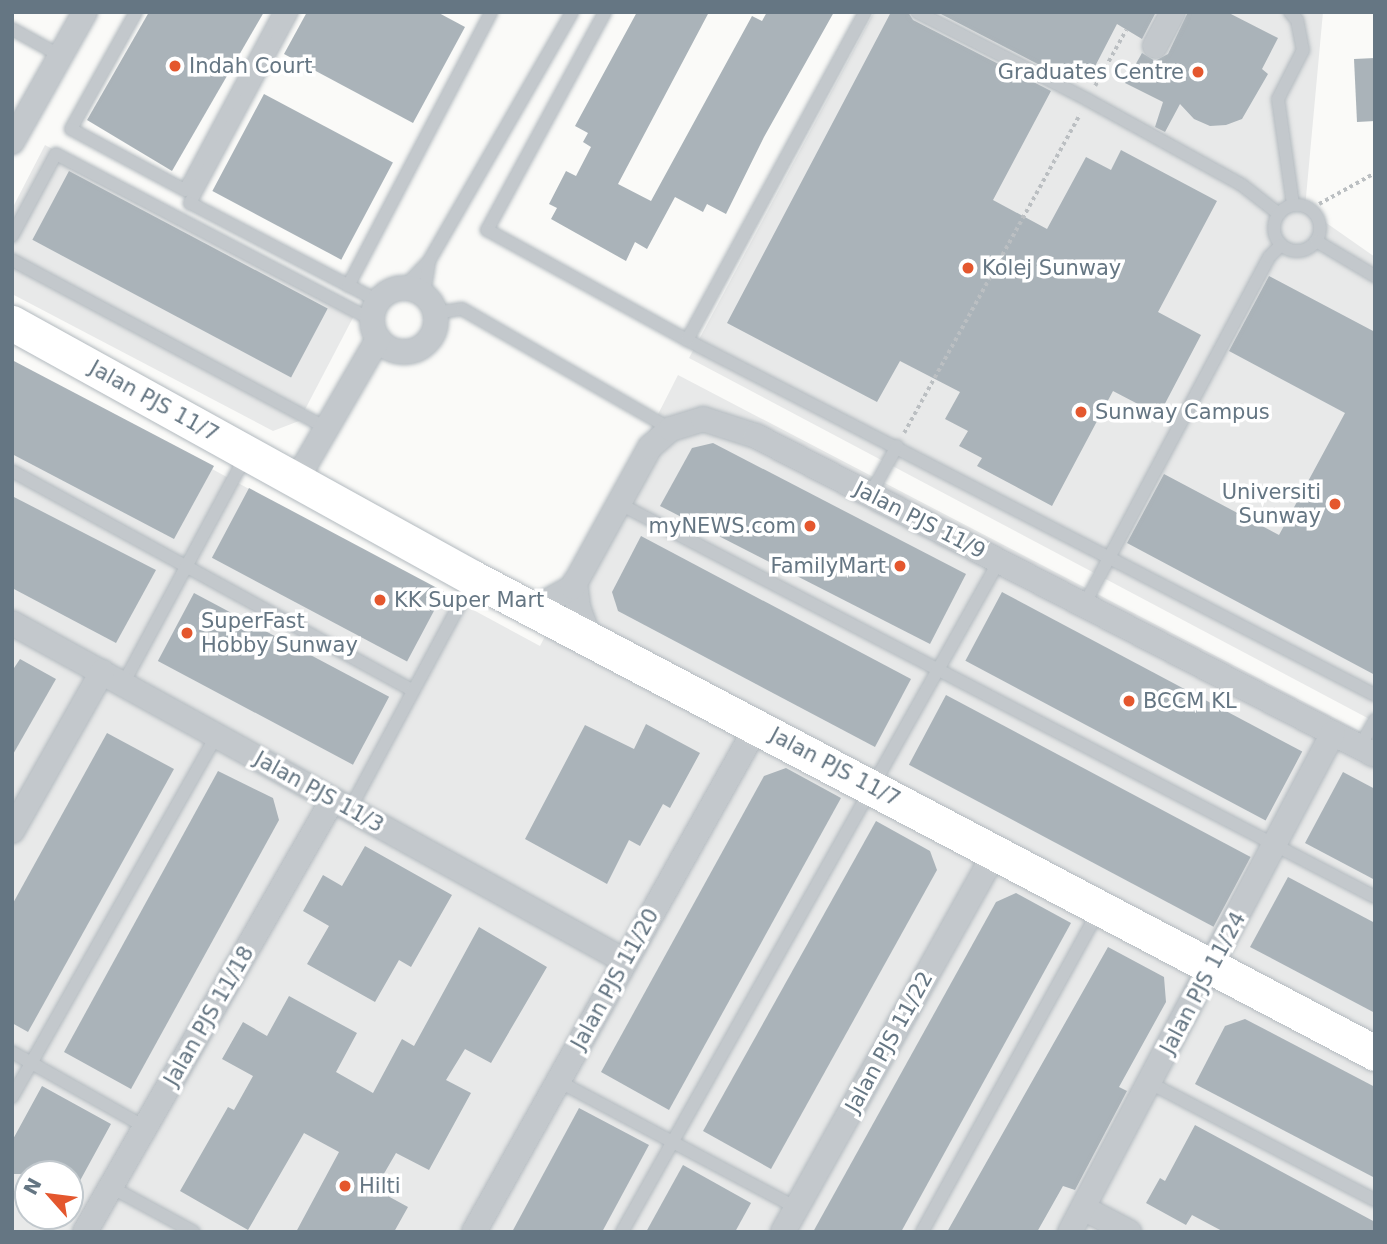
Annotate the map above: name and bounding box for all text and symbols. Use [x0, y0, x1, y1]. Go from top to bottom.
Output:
place label: Indah Court [189, 53, 312, 79]
marker: Indah Court [167, 58, 183, 74]
place label: Graduates Centre [998, 59, 1184, 85]
marker: Graduates Centre [1190, 64, 1206, 80]
place label: Kolej Sunway [982, 255, 1121, 281]
marker: Kolej Sunway [960, 260, 976, 276]
street label: Jalan PJS 11/7 [85, 355, 223, 447]
place label: Sunway Campus [1095, 399, 1270, 425]
marker: Sunway Campus [1073, 404, 1089, 420]
street label: Jalan PJS 11/9 [850, 476, 990, 564]
place label: Universiti Sunway [1222, 479, 1321, 529]
marker: Universiti Sunway [1327, 496, 1343, 512]
place label: myNEWS.com [649, 513, 796, 539]
marker: myNEWS.com [802, 518, 818, 534]
place label: FamilyMart [771, 553, 886, 579]
marker: FamilyMart [892, 558, 908, 574]
place label: KK Super Mart [394, 587, 544, 613]
marker: KK Super Mart [372, 592, 388, 608]
place label: SuperFast Hobby Sunway [201, 608, 358, 658]
marker: SuperFast Hobby Sunway [179, 625, 195, 641]
place label: BCCM KL [1143, 688, 1237, 714]
marker: BCCM KL [1121, 693, 1137, 709]
street label: Jalan PJS 11/7 [766, 722, 904, 812]
street label: Jalan PJS 11/3 [250, 746, 388, 838]
street label: Jalan PJS 11/20 [566, 904, 664, 1054]
street label: Jalan PJS 11/24 [1155, 908, 1251, 1058]
street label: Jalan PJS 11/18 [159, 942, 259, 1090]
street label: Jalan PJS 11/22 [840, 967, 938, 1117]
north arrow [14, 1160, 84, 1230]
place label: Hilti [359, 1173, 401, 1199]
text: N [19, 1174, 46, 1198]
marker: Hilti [337, 1178, 353, 1194]

